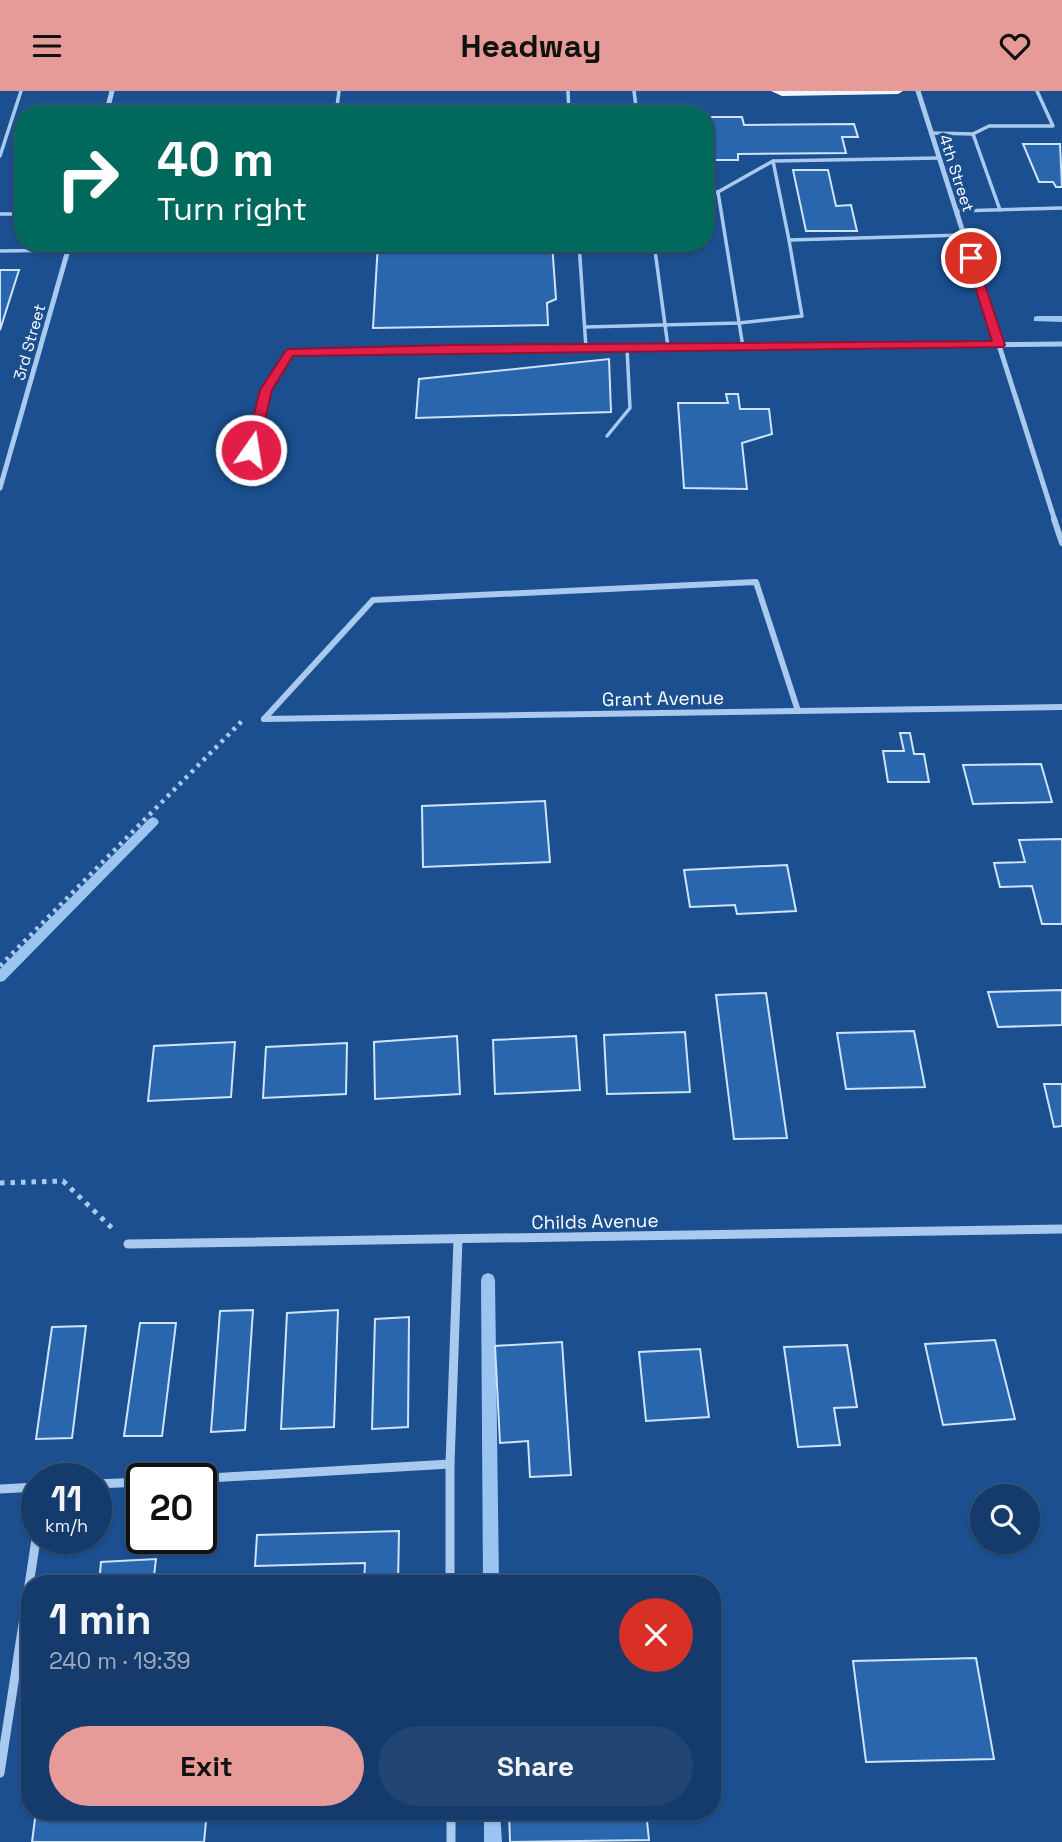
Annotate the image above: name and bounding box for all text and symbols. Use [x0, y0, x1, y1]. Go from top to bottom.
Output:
text: Headway [461, 26, 601, 66]
icon: menu [28, 27, 66, 65]
icon: heart [996, 27, 1034, 65]
text: 40 m [157, 128, 274, 190]
street label: 4th Street [934, 132, 979, 215]
icon: right [42, 133, 133, 224]
text: Turn right [157, 189, 307, 229]
pin [941, 228, 1001, 288]
icon: arrive [952, 239, 990, 277]
street label: 3rd Street [9, 301, 50, 383]
position arrow [214, 413, 288, 487]
street label: Grant Avenue [602, 685, 724, 712]
street label: Childs Avenue [531, 1208, 659, 1235]
speed limit sign: 20 [126, 1463, 217, 1554]
text: 11 [51, 1477, 82, 1521]
map controls [970, 1484, 1040, 1554]
button: search [970, 1484, 1040, 1554]
text: km/h [45, 1514, 88, 1537]
text: 1 min [49, 1593, 152, 1646]
button: close [619, 1598, 693, 1672]
text: 240 m · 19:39 [49, 1646, 191, 1676]
button: Exit [49, 1726, 364, 1806]
button: Share [378, 1726, 693, 1806]

